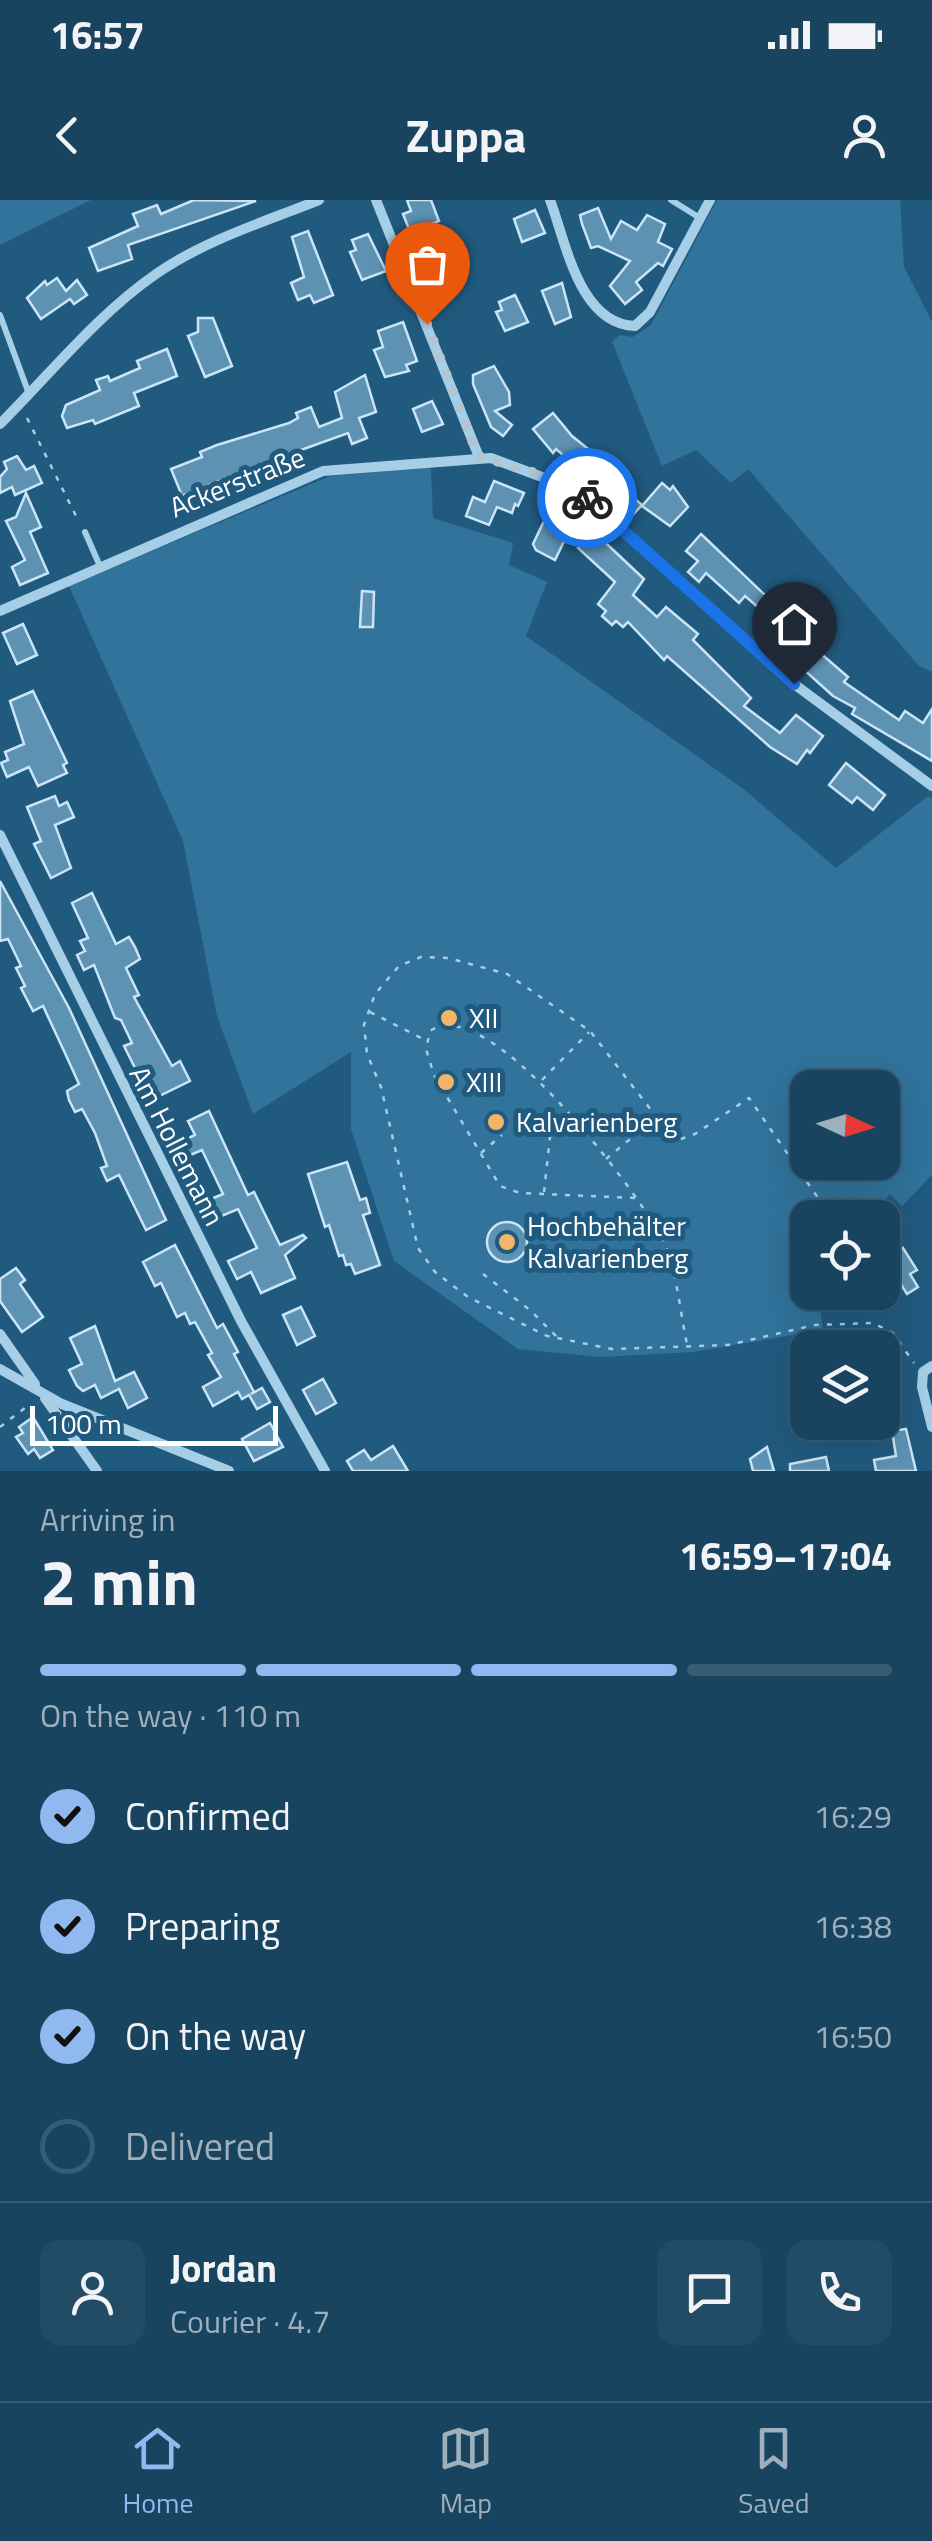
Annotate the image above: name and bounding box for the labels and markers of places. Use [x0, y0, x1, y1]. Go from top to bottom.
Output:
pin [385, 222, 470, 325]
pin [752, 582, 837, 685]
place label: XII [469, 996, 498, 1039]
marker: XII [438, 1007, 460, 1029]
place label: XIII [466, 1060, 502, 1103]
marker: XIII [435, 1071, 457, 1093]
place label: Kalvarienberg [516, 1100, 677, 1143]
marker: Kalvarienberg [485, 1111, 507, 1133]
place label: Hochbehälter Kalvarienberg [527, 1204, 688, 1279]
marker: Hochbehälter Kalvarienberg [496, 1231, 518, 1253]

